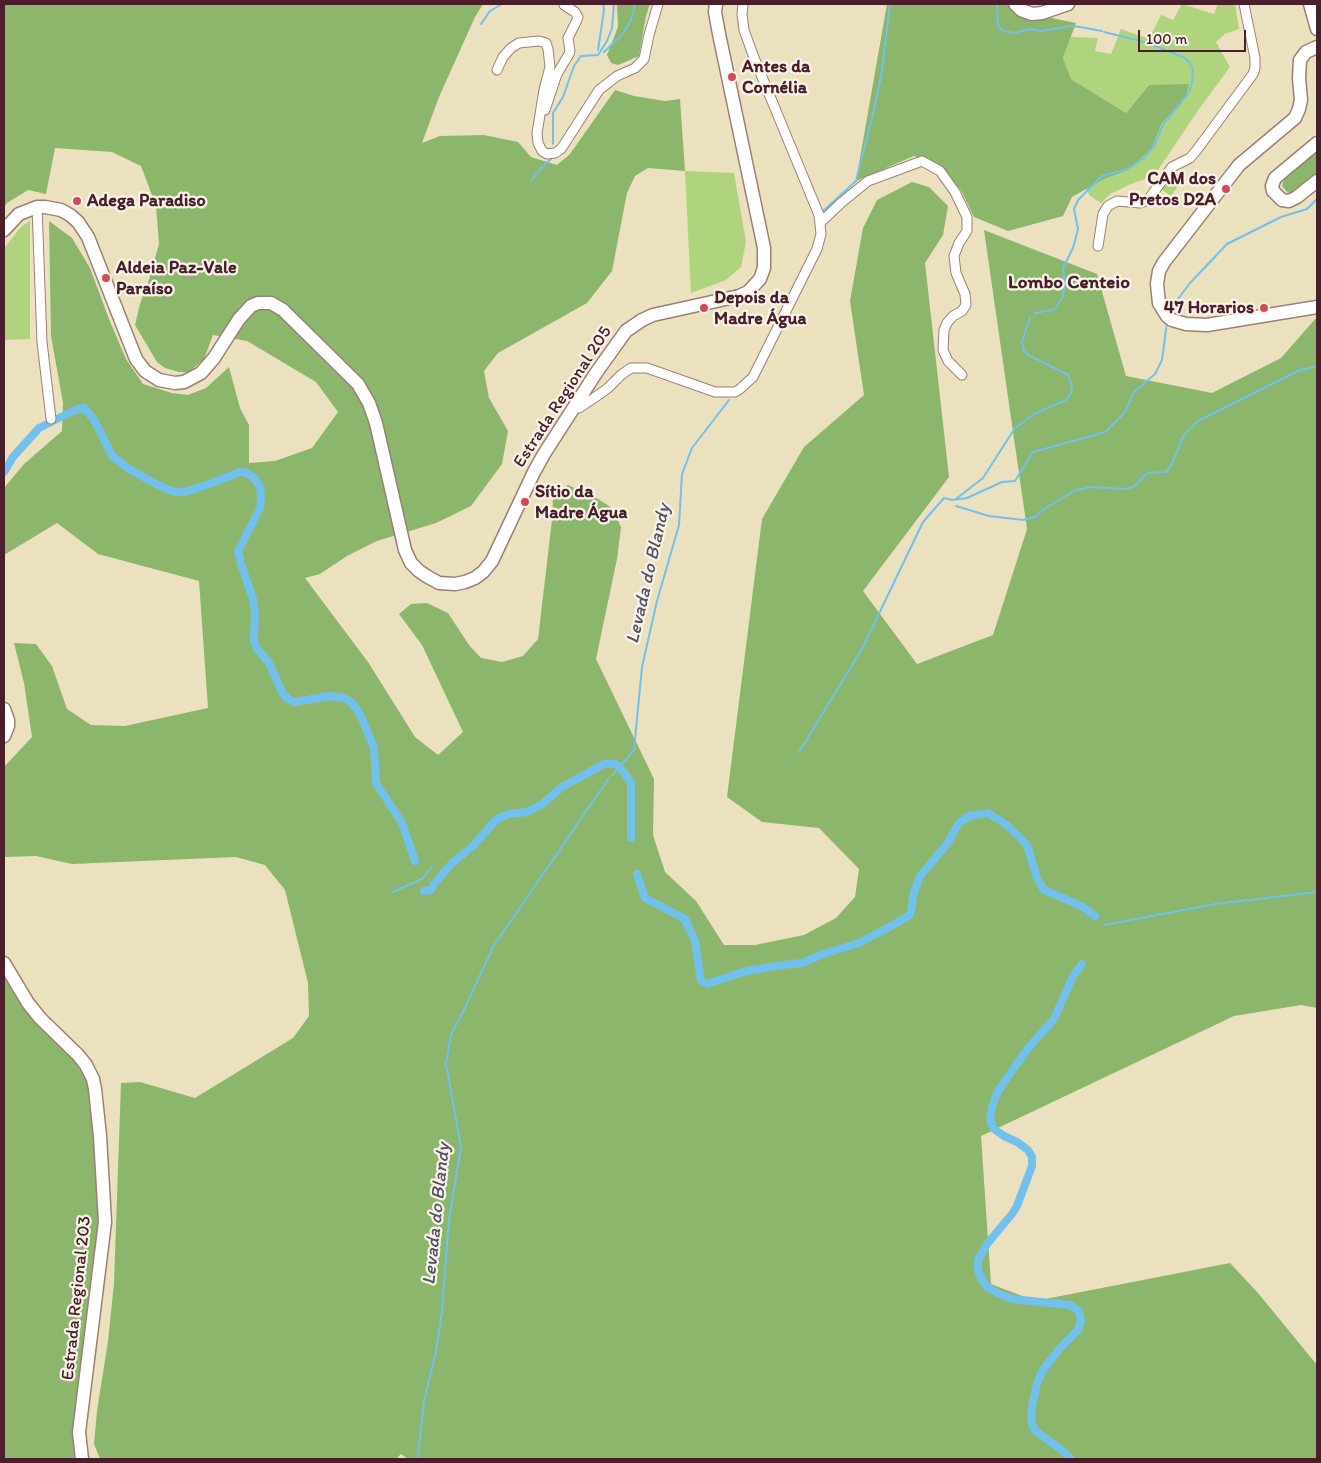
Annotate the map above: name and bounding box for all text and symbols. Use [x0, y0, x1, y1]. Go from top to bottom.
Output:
scale bar [1141, 20, 1248, 52]
text: 100 m [1146, 30, 1187, 48]
place label: Antes da Cornélia [742, 56, 810, 98]
marker: Antes da Cornélia [726, 71, 738, 83]
place label: CAM dos Pretos D2A [1129, 168, 1216, 210]
marker: CAM dos Pretos D2A [1220, 183, 1232, 195]
place label: Adega Paradiso [87, 190, 206, 212]
marker: Adega Paradiso [71, 195, 83, 207]
place label: Aldeia Paz-Vale Paraíso [116, 257, 237, 300]
marker: Aldeia Paz-Vale Paraíso [100, 272, 112, 284]
district label: Lombo Centeio [1008, 272, 1130, 294]
place label: Depois da Madre Água [714, 287, 806, 330]
place label: 47 Horarios [1164, 297, 1254, 319]
marker: Depois da Madre Água [698, 302, 710, 314]
marker: 47 Horarios [1258, 302, 1270, 314]
street label: Estrada Regional 205 [509, 322, 617, 472]
place label: Sítio da Madre Água [535, 481, 627, 524]
marker: Sítio da Madre Água [519, 496, 531, 508]
water label: Levada do Blandy [622, 502, 676, 646]
water label: Levada do Blandy [418, 1142, 456, 1286]
street label: Estrada Regional 203 [58, 1215, 96, 1381]

